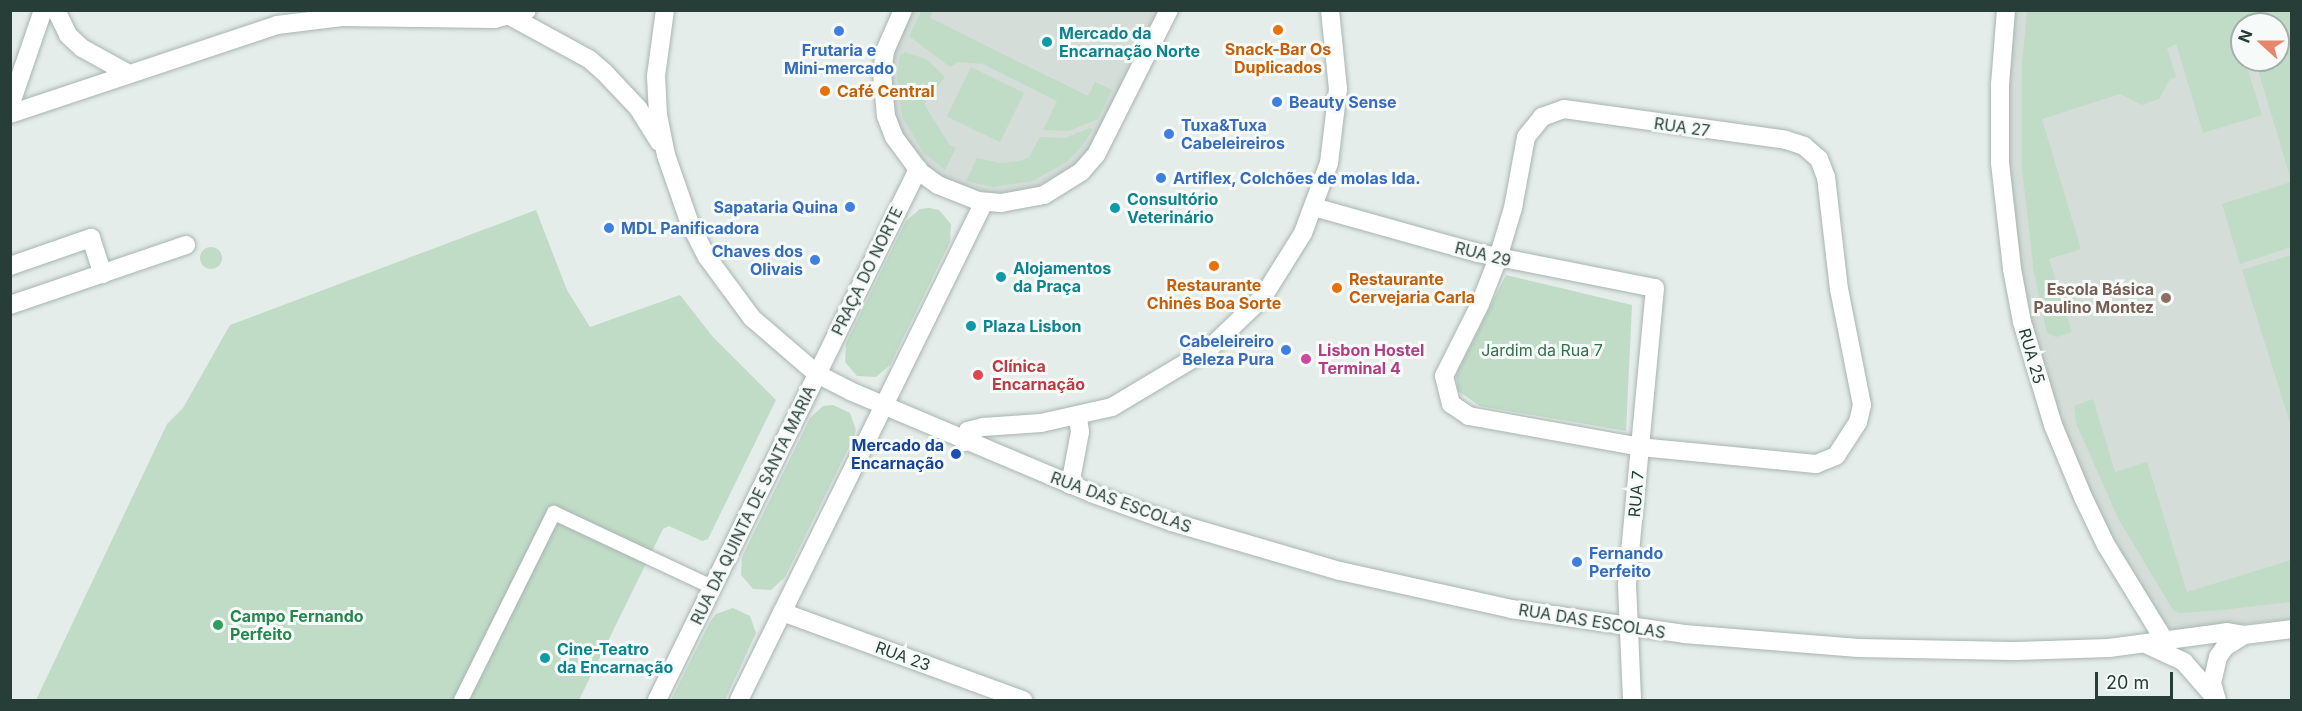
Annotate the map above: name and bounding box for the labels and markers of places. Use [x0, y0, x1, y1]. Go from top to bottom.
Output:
place label: Mercado da Encarnação Norte [1059, 23, 1200, 61]
marker: Snack-Bar Os Duplicados [1271, 23, 1285, 37]
marker: Frutaria e Mini-mercado [832, 24, 846, 38]
marker: Mercado da Encarnação Norte [1040, 35, 1054, 49]
place label: Snack-Bar Os Duplicados [1225, 39, 1331, 77]
place label: Frutaria e Mini-mercado [784, 40, 894, 78]
place label: Café Central [837, 81, 935, 101]
marker: Café Central [818, 84, 832, 98]
place label: Beauty Sense [1289, 92, 1397, 112]
marker: Beauty Sense [1270, 95, 1284, 109]
place label: Tuxa&Tuxa Cabeleireiros [1181, 115, 1285, 153]
marker: Tuxa&Tuxa Cabeleireiros [1162, 127, 1176, 141]
place label: Artiflex, Colchões de molas lda. [1173, 168, 1421, 188]
marker: Artiflex, Colchões de molas lda. [1154, 171, 1168, 185]
place label: Consultório Veterinário [1127, 189, 1218, 227]
place label: Sapataria Quina [713, 197, 838, 217]
marker: Sapataria Quina [843, 200, 857, 214]
marker: Consultório Veterinário [1108, 201, 1122, 215]
place label: MDL Panificadora [621, 218, 759, 238]
marker: MDL Panificadora [602, 221, 616, 235]
place label: Chaves dos Olivais [712, 241, 803, 279]
marker: Chaves dos Olivais [808, 253, 822, 267]
place label: Alojamentos da Praça [1013, 258, 1111, 296]
marker: Restaurante Chinês Boa Sorte [1207, 259, 1221, 273]
place label: Restaurante Cervejaria Carla [1349, 269, 1475, 307]
marker: Alojamentos da Praça [994, 270, 1008, 284]
place label: Restaurante Chinês Boa Sorte [1147, 275, 1281, 313]
place label: Escola Básica Paulino Montez [2034, 279, 2154, 317]
marker: Restaurante Cervejaria Carla [1330, 281, 1344, 295]
marker: Escola Básica Paulino Montez [2159, 291, 2173, 305]
place label: Plaza Lisbon [983, 316, 1081, 336]
marker: Plaza Lisbon [964, 319, 978, 333]
place label: Cabeleireiro Beleza Pura [1179, 331, 1274, 369]
place label: Lisbon Hostel Terminal 4 [1318, 340, 1424, 378]
marker: Cabeleireiro Beleza Pura [1279, 343, 1293, 357]
marker: Lisbon Hostel Terminal 4 [1299, 352, 1313, 366]
place label: Clínica Encarnação [992, 356, 1085, 394]
marker: Clínica Encarnação [969, 366, 987, 384]
place label: Mercado da Encarnação [851, 435, 944, 473]
marker: Mercado da Encarnação [949, 447, 963, 461]
place label: Fernando Perfeito [1589, 543, 1663, 581]
marker: Fernando Perfeito [1570, 555, 1584, 569]
place label: Campo Fernando Perfeito [230, 606, 364, 644]
marker: Campo Fernando Perfeito [211, 618, 225, 632]
place label: Cine-Teatro da Encarnação [557, 639, 673, 677]
marker: Cine-Teatro da Encarnação [538, 651, 552, 665]

